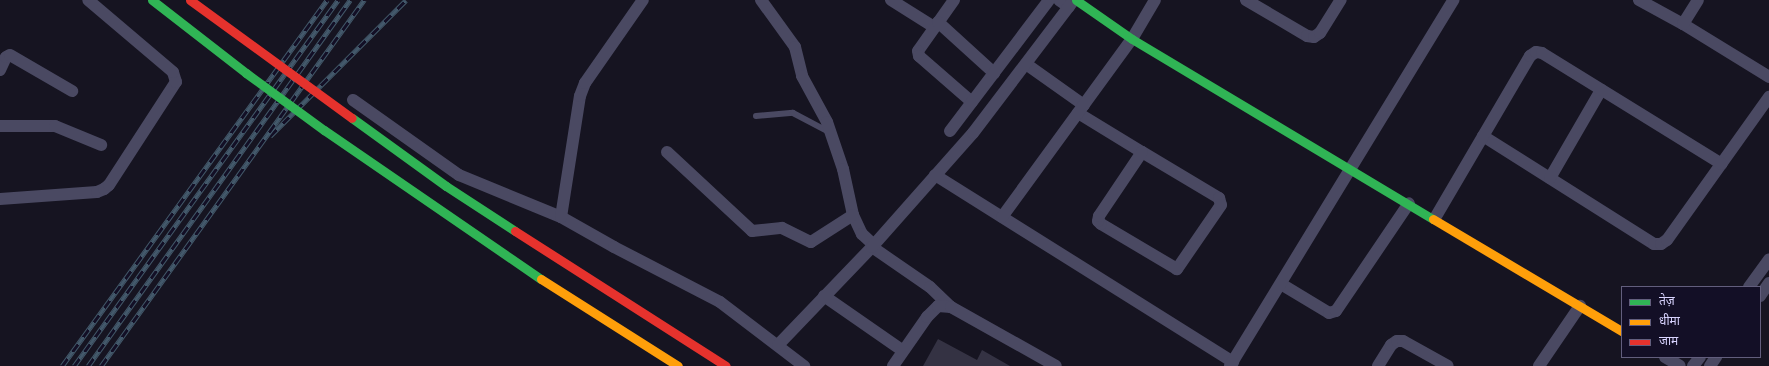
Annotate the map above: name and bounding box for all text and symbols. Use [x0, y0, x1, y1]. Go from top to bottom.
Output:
legend [1621, 286, 1761, 358]
text: तेज़ [1659, 294, 1675, 308]
text: धीमा [1659, 314, 1680, 328]
text: जाम [1659, 334, 1678, 348]

